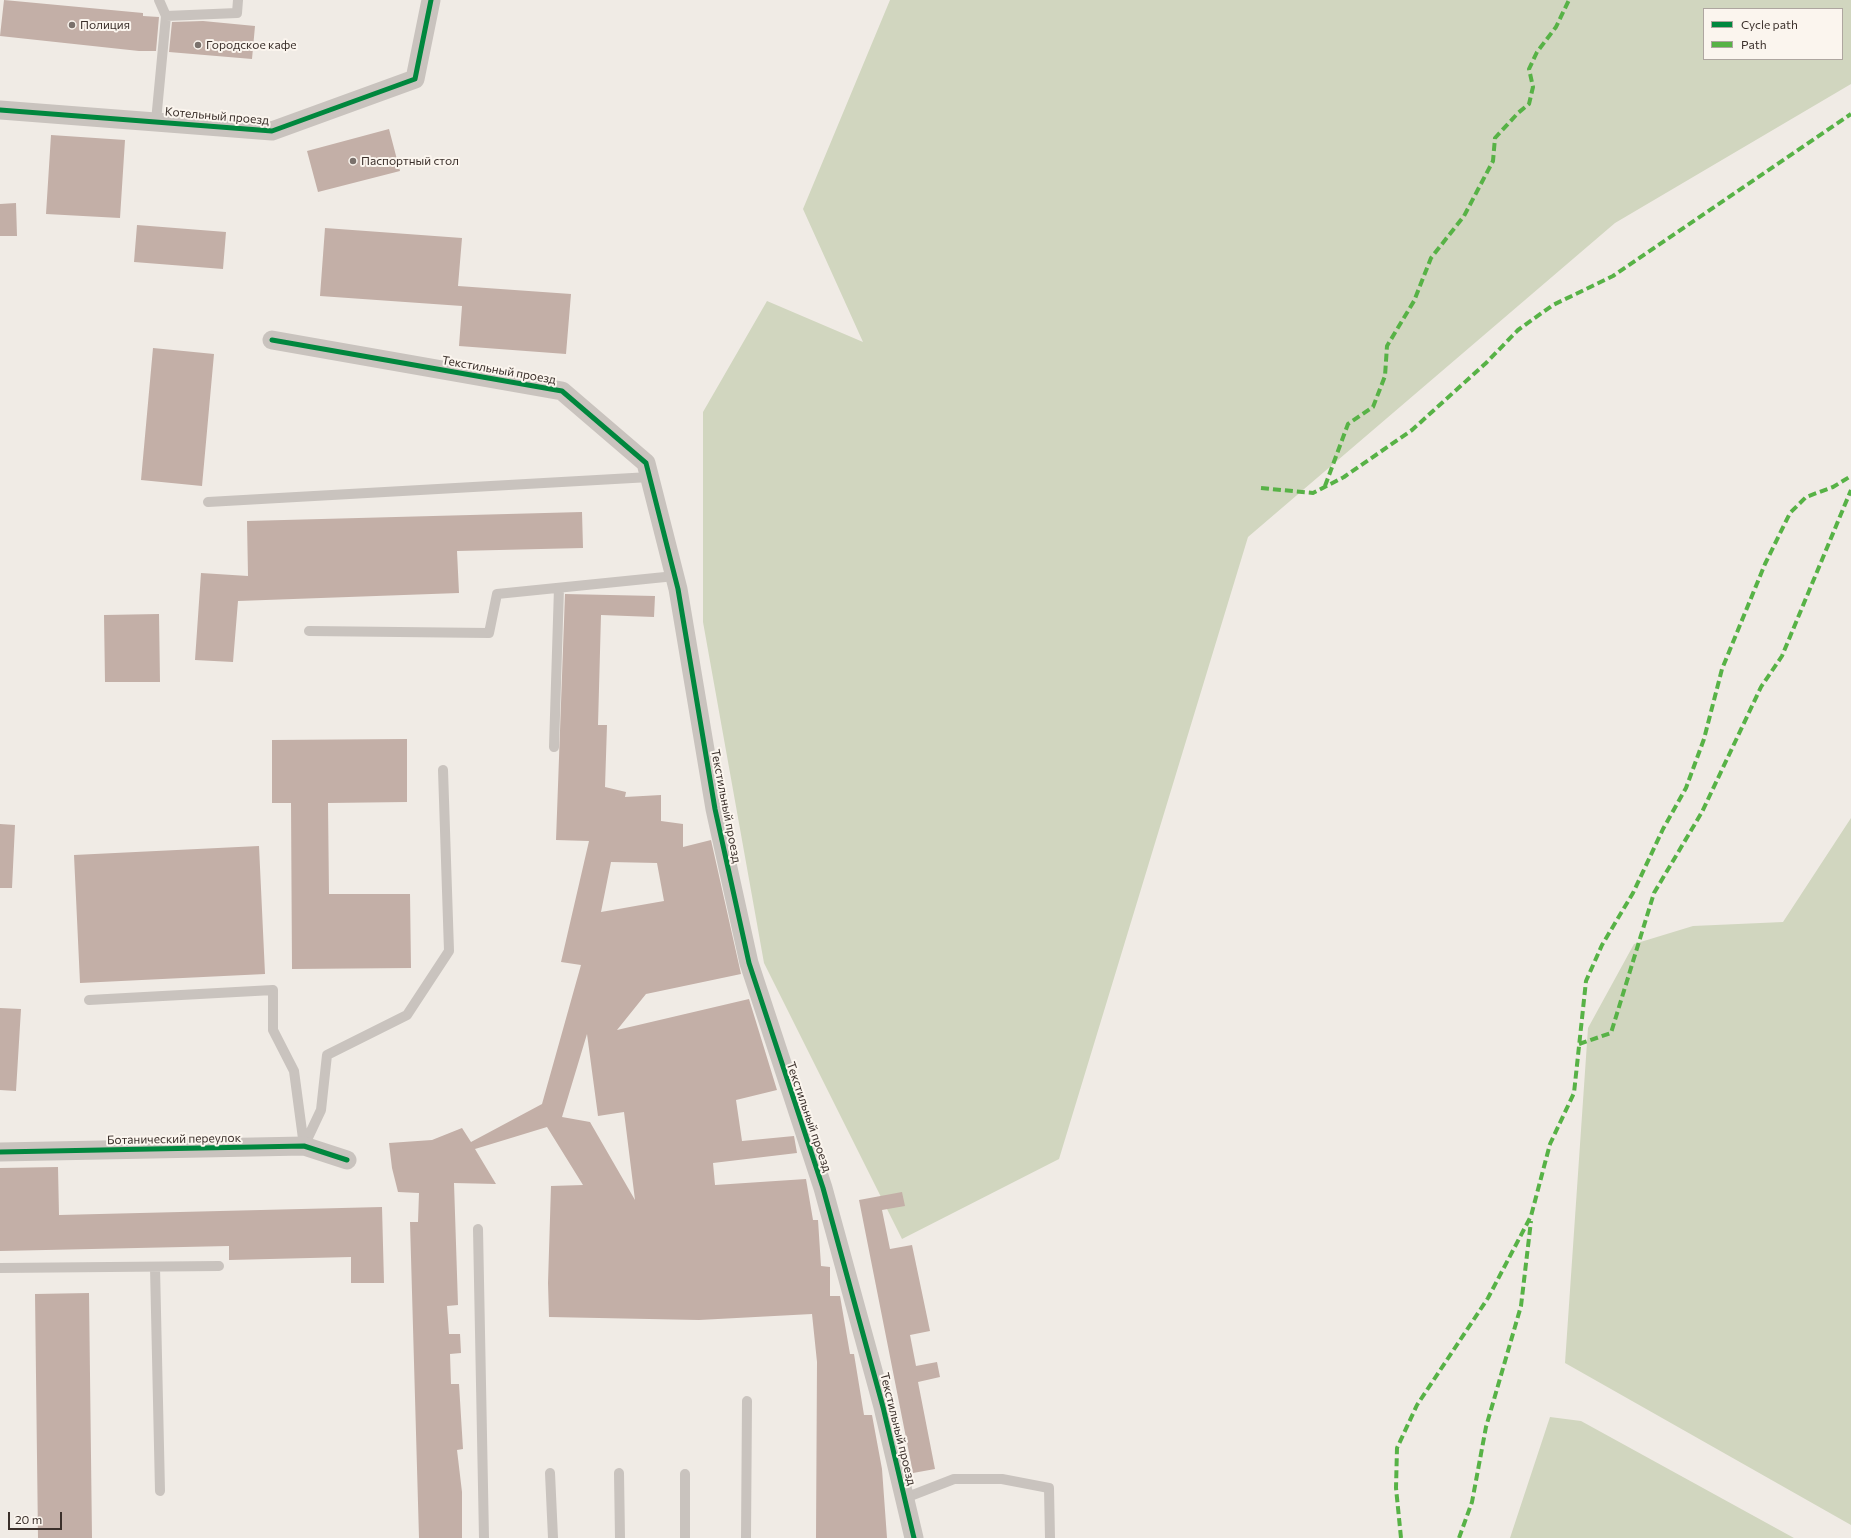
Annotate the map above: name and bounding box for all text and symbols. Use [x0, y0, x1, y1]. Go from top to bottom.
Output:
legend [1703, 8, 1843, 60]
text: Cycle path [1741, 17, 1798, 31]
place label: Полиция [80, 18, 130, 32]
marker: Полиция [67, 20, 77, 30]
text: Path [1741, 37, 1767, 51]
place label: Городское кафе [206, 38, 296, 52]
marker: Городское кафе [193, 40, 203, 50]
street label: Котельный проезд [164, 104, 270, 128]
place label: Паспортный стол [361, 154, 459, 168]
marker: Паспортный стол [348, 156, 358, 166]
street label: Текстильный проезд [441, 353, 557, 387]
street label: Текстильный проезд [708, 748, 744, 864]
street label: Текстильный проезд [783, 1060, 835, 1174]
street label: Ботанический переулок [107, 1131, 241, 1147]
street label: Текстильный проезд [877, 1371, 919, 1487]
scale bar [10, 1504, 64, 1530]
text: 20 m [15, 1512, 42, 1526]

